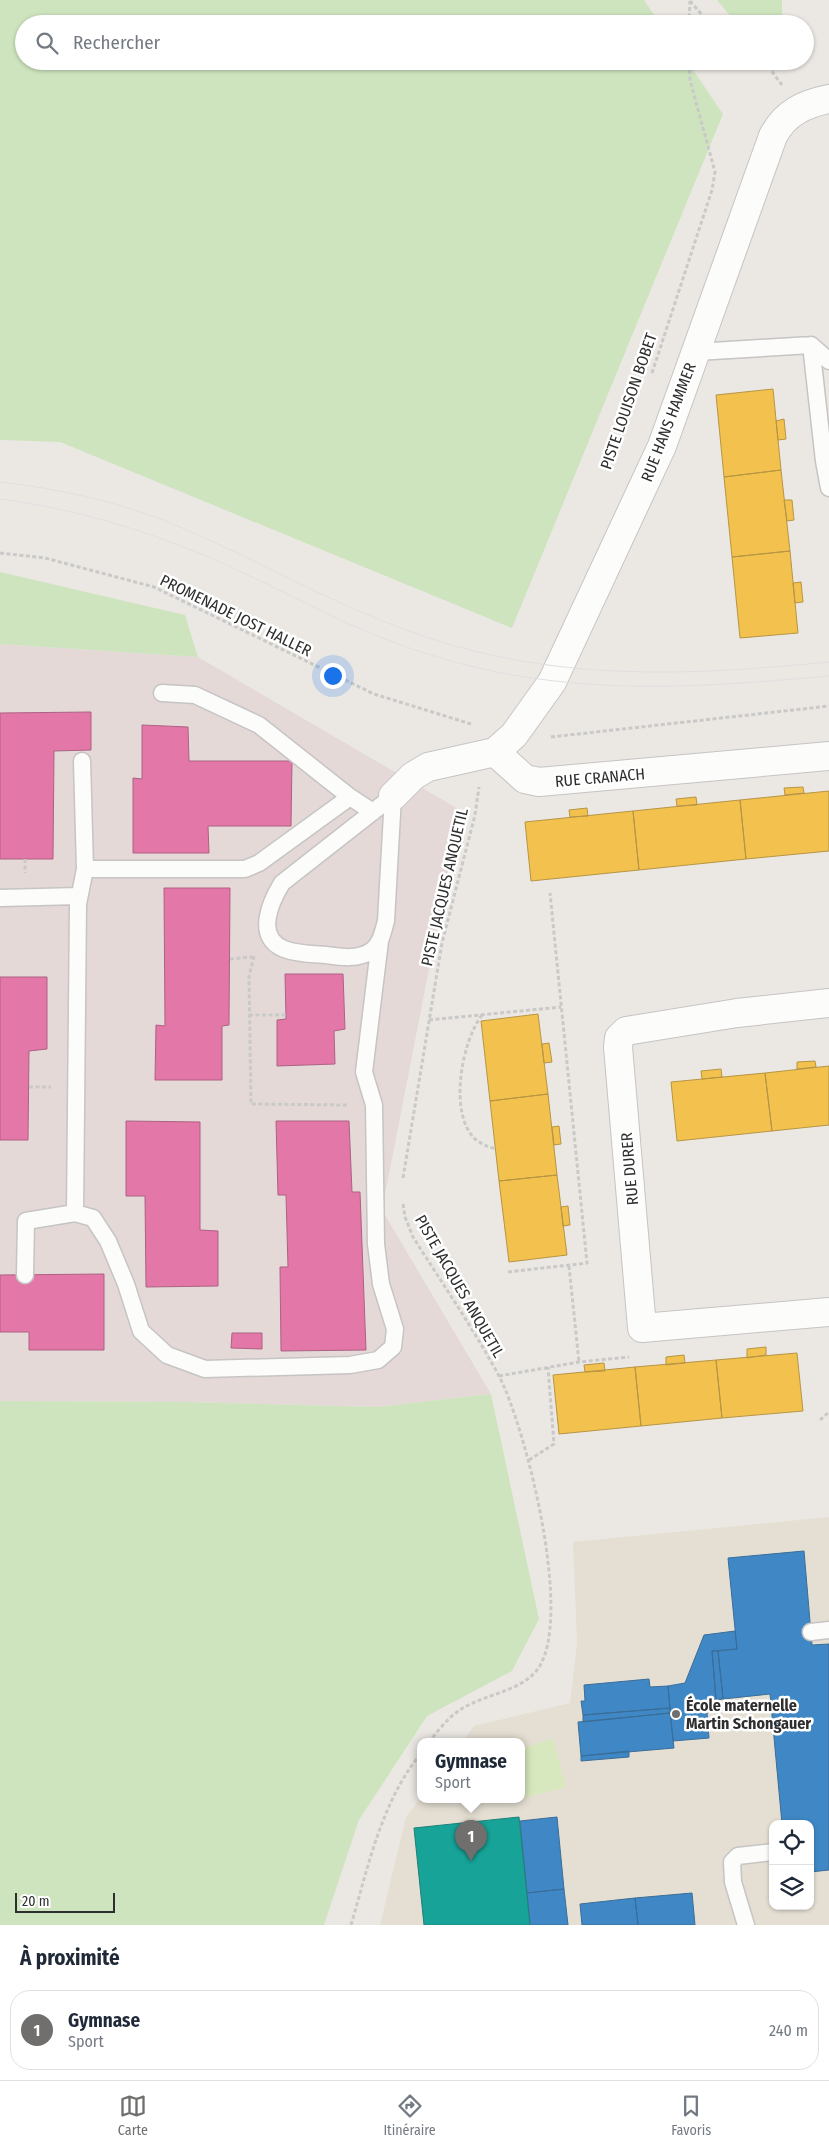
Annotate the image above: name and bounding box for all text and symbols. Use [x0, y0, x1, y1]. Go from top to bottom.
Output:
search box [15, 15, 814, 70]
icon: search [33, 29, 61, 57]
text: Rechercher [73, 31, 160, 54]
street label: PISTE LOUISON BOBET [596, 330, 661, 472]
street label: RUE HANS HAMMER [637, 360, 700, 484]
street label: PROMENADE JOST HALLER [157, 570, 315, 661]
your location [320, 663, 346, 689]
street label: RUE CRANACH [554, 764, 646, 791]
street label: PISTE JACQUES ANQUETIL [417, 806, 472, 968]
street label: RUE DURER [617, 1132, 642, 1206]
street label: PISTE JACQUES ANQUETIL [411, 1212, 508, 1361]
place label: École maternelle Martin Schongauer [686, 1695, 811, 1733]
marker: École maternelle Martin Schongauer [670, 1708, 682, 1720]
popup [417, 1738, 525, 1803]
text: Gymnase [435, 1750, 507, 1773]
text: Sport [435, 1773, 471, 1792]
pin: 1 [455, 1820, 487, 1861]
map controls [769, 1820, 814, 1910]
button: locate [769, 1820, 814, 1865]
button: layers [769, 1865, 814, 1910]
scale bar [15, 1890, 115, 1913]
text: 20 m [22, 1893, 50, 1910]
text: À proximité [20, 1945, 120, 1971]
text: Gymnase [68, 2009, 140, 2032]
text: 1 [34, 2021, 40, 2040]
text: 240 m [769, 2021, 808, 2040]
text: Sport [68, 2032, 104, 2051]
tab: Carte [118, 2092, 148, 2139]
tab: Itinéraire [383, 2092, 436, 2139]
tab: Favoris [671, 2092, 711, 2139]

